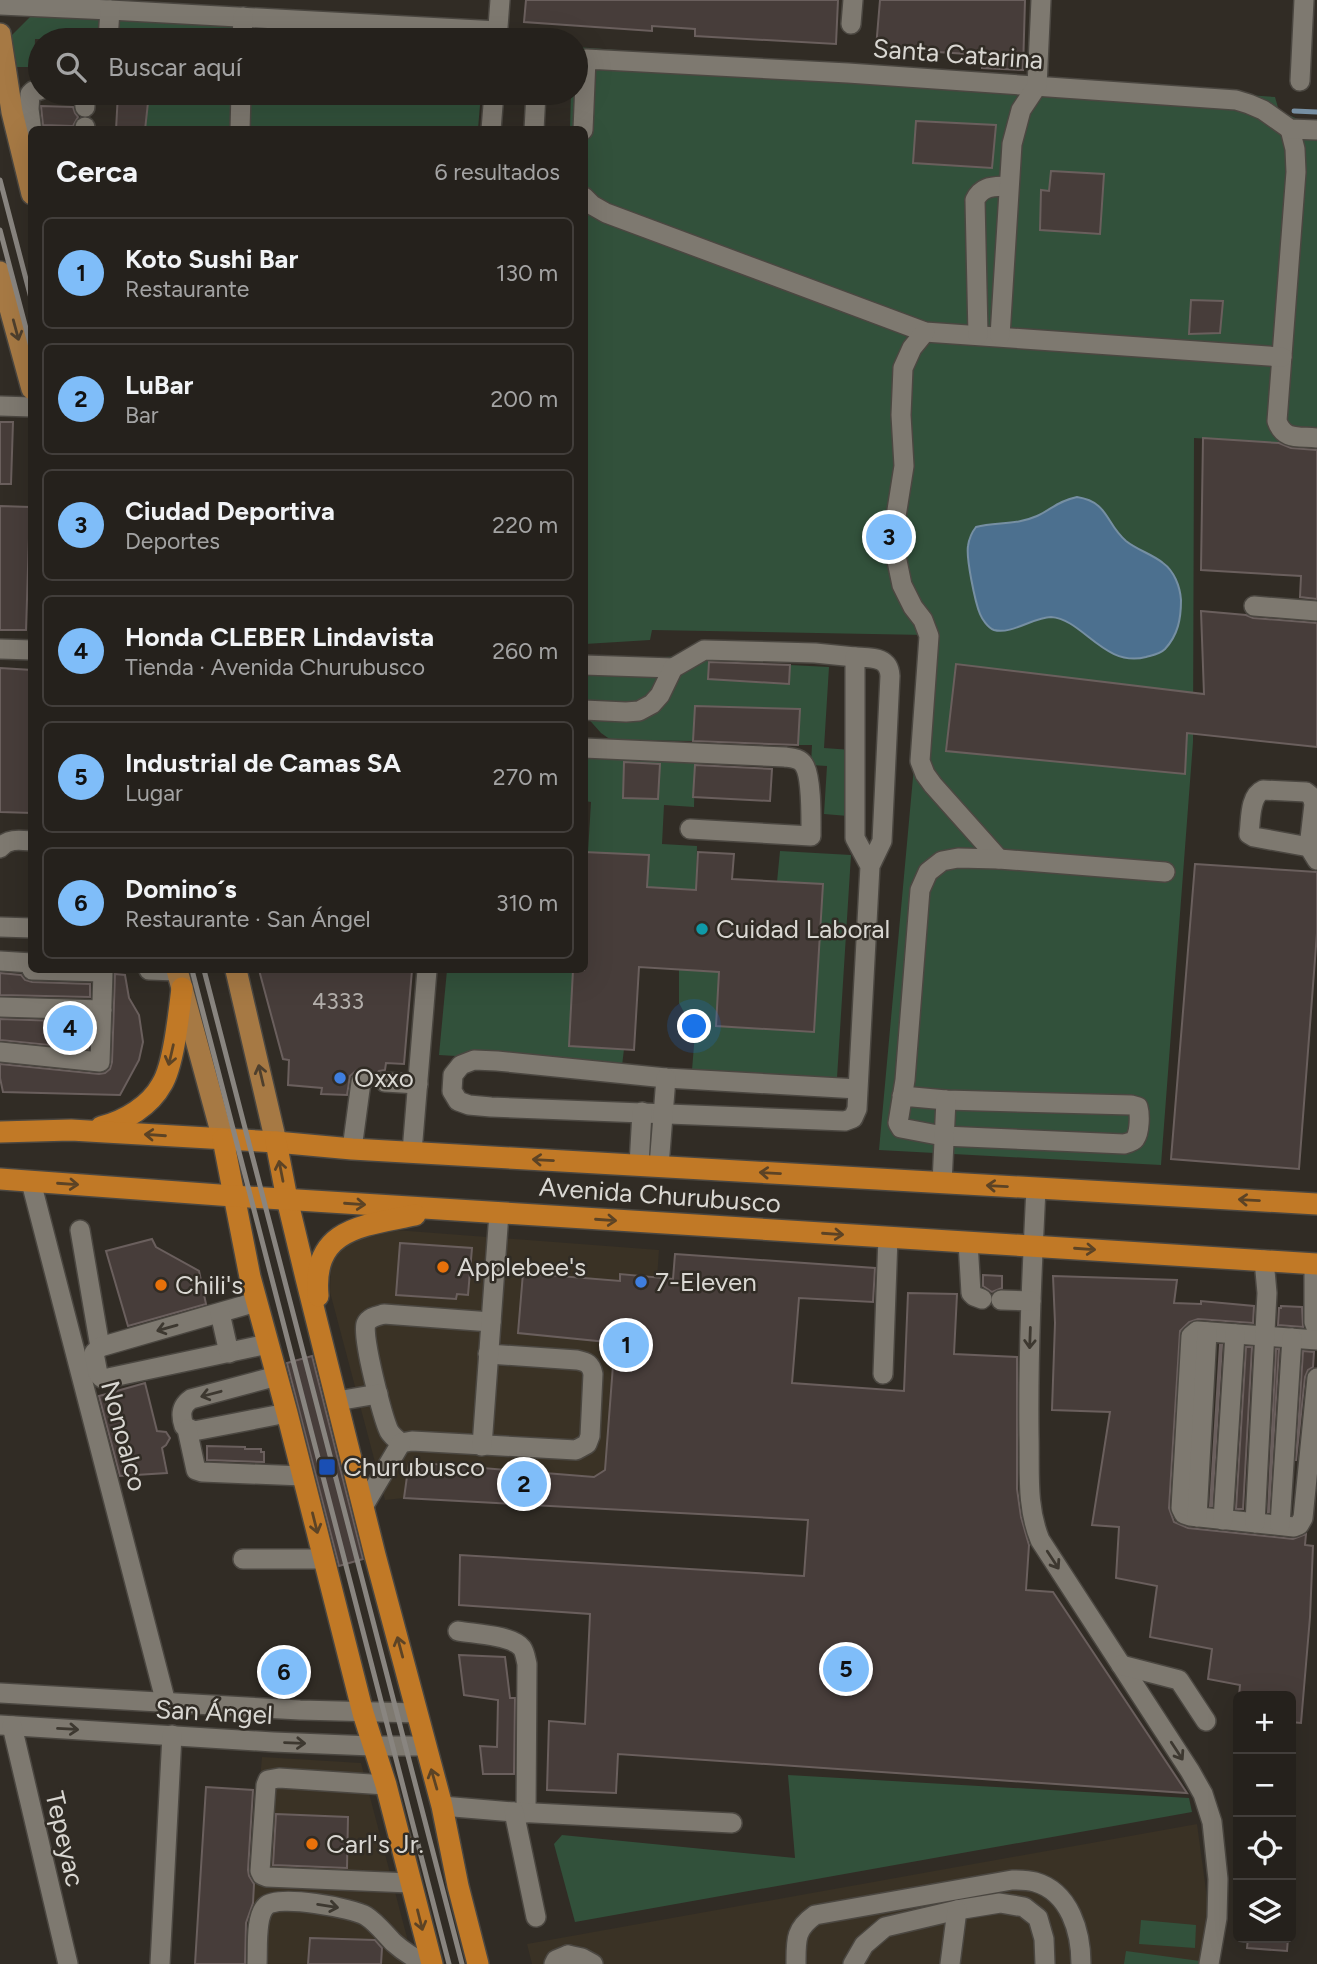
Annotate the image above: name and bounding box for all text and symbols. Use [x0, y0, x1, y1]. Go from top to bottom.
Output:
search box [28, 28, 588, 105]
street label: Santa Catarina [872, 32, 1044, 76]
icon: search [52, 48, 90, 86]
text: Buscar aquí [108, 51, 242, 83]
text: Cerca [56, 153, 138, 190]
text: 6 resultados [434, 158, 560, 186]
text: Koto Sushi Bar [125, 243, 298, 275]
text: 1 [76, 259, 86, 287]
text: 130 m [496, 259, 558, 287]
text: Restaurante [125, 275, 249, 303]
one-way arrow [10, 319, 23, 341]
text: LuBar [125, 369, 193, 401]
text: 2 [74, 385, 88, 413]
text: 200 m [490, 385, 558, 413]
text: Bar [125, 401, 159, 429]
text: Ciudad Deportiva [125, 495, 335, 527]
text: 3 [75, 511, 87, 539]
text: 220 m [492, 511, 558, 539]
pin: 3 [866, 511, 912, 563]
text: Deportes [125, 527, 220, 555]
text: Honda CLEBER Lindavista [125, 621, 434, 653]
text: 4 [74, 637, 88, 665]
text: 260 m [492, 637, 558, 665]
text: Tienda · Avenida Churubusco [125, 653, 425, 681]
text: Industrial de Camas SA [125, 747, 401, 779]
text: 5 [74, 763, 88, 791]
text: 270 m [493, 763, 558, 791]
text: Lugar [125, 779, 183, 807]
text: Domino´s [125, 873, 237, 905]
text: 6 [74, 889, 88, 917]
text: 310 m [496, 889, 558, 917]
text: Restaurante · San Ángel [125, 905, 371, 933]
place label: Cuidad Laboral [716, 913, 890, 945]
marker: Cuidad Laboral [694, 921, 710, 937]
house number: 4333 [312, 987, 364, 1015]
pin: 4 [47, 1002, 93, 1054]
your location [677, 1009, 711, 1043]
one-way arrow [164, 1043, 177, 1066]
place label: Oxxo [354, 1062, 414, 1094]
one-way arrow [254, 1065, 267, 1087]
marker: Oxxo [332, 1070, 348, 1086]
one-way arrow [143, 1129, 166, 1142]
one-way arrow [532, 1153, 555, 1166]
one-way arrow [274, 1160, 287, 1183]
one-way arrow [759, 1166, 782, 1179]
street label: Avenida Churubusco [538, 1171, 782, 1219]
one-way arrow [56, 1178, 79, 1191]
one-way arrow [986, 1179, 1009, 1192]
one-way arrow [1238, 1194, 1261, 1207]
one-way arrow [343, 1197, 366, 1210]
one-way arrow [594, 1213, 617, 1226]
one-way arrow [822, 1227, 845, 1240]
one-way arrow [1073, 1242, 1096, 1255]
place label: Applebee's [457, 1251, 586, 1283]
marker: Applebee's [435, 1259, 451, 1275]
place label: 7-Eleven [655, 1266, 757, 1298]
place label: Chili's [175, 1269, 243, 1301]
marker: 7-Eleven [633, 1274, 649, 1290]
marker: Chili's [153, 1277, 169, 1293]
pin: 1 [603, 1319, 649, 1371]
one-way arrow [157, 1322, 179, 1335]
one-way arrow [1023, 1326, 1037, 1349]
street label: Nonoalco [94, 1377, 154, 1495]
one-way arrow [200, 1388, 222, 1401]
place label: Churubusco [343, 1451, 485, 1483]
marker: Churubusco [317, 1457, 337, 1477]
pin: 2 [501, 1458, 547, 1510]
one-way arrow [309, 1511, 322, 1534]
one-way arrow [1046, 1550, 1060, 1569]
one-way arrow [392, 1636, 405, 1658]
pin: 5 [823, 1643, 869, 1695]
pin: 6 [261, 1646, 307, 1698]
map controls [1233, 1691, 1296, 1943]
button: + [1233, 1691, 1296, 1754]
street label: San Ángel [155, 1693, 273, 1731]
one-way arrow [56, 1723, 79, 1736]
one-way arrow [283, 1736, 306, 1749]
one-way arrow [1170, 1740, 1184, 1760]
button: − [1233, 1754, 1296, 1817]
one-way arrow [427, 1768, 440, 1790]
street label: Tepeyac [39, 1788, 91, 1890]
button: locate [1233, 1817, 1296, 1880]
place label: Carl's Jr. [326, 1828, 424, 1860]
marker: Carl's Jr. [304, 1836, 320, 1852]
button: layers [1233, 1880, 1296, 1943]
one-way arrow [316, 1900, 339, 1913]
one-way arrow [414, 1908, 427, 1931]

